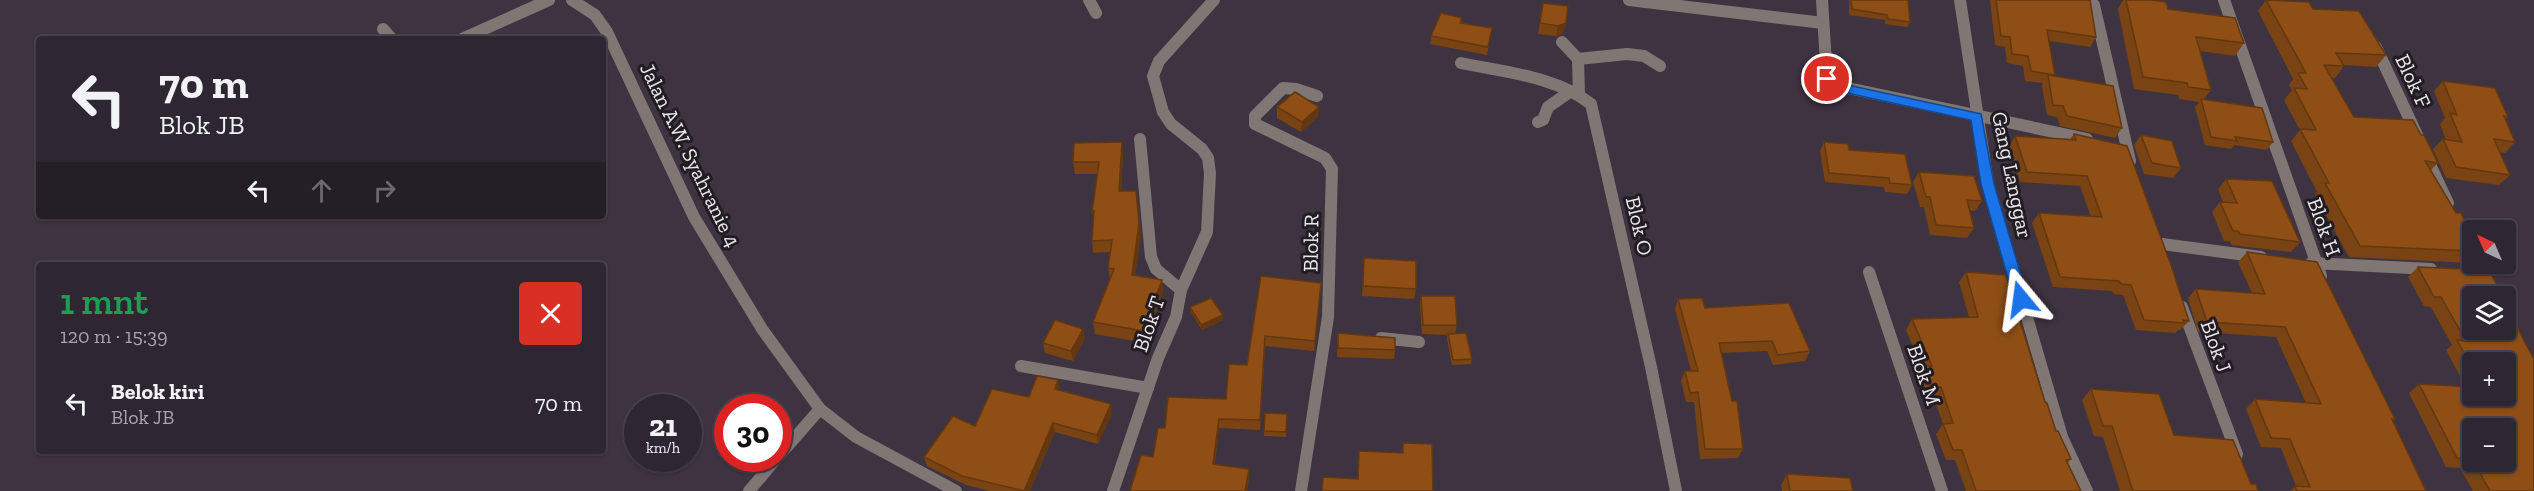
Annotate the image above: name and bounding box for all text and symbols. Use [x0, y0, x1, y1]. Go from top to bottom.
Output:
street label: Blok F [2390, 50, 2437, 112]
pin [1801, 53, 1852, 104]
text: 70 m [159, 58, 249, 109]
street label: Jalan A.W. Syahranie 4 [635, 59, 746, 251]
icon: left [60, 60, 138, 138]
icon: arrive [1810, 62, 1843, 95]
text: Blok JB [159, 109, 244, 141]
street label: Gang Langgar [1987, 109, 2038, 240]
icon: left [242, 174, 275, 207]
icon: ahead [305, 174, 338, 207]
icon: right [368, 174, 401, 207]
street label: Blok O [1621, 194, 1658, 258]
street label: Blok H [2302, 194, 2347, 260]
street label: Blok R [1297, 214, 1324, 272]
north arrow [2462, 220, 2516, 274]
map controls [2462, 220, 2516, 472]
position arrow [1989, 267, 2053, 331]
text: 1 mnt [60, 280, 148, 323]
button: close [519, 282, 582, 345]
button: layers [2462, 286, 2516, 340]
street label: Blok T [1127, 293, 1170, 355]
street label: Blok J [2196, 316, 2237, 375]
text: 120 m · 15:39 [60, 324, 168, 348]
street label: Blok M [1902, 341, 1947, 409]
button: + [2462, 352, 2516, 406]
text: Belok kiri [111, 378, 204, 405]
icon: left [60, 387, 93, 420]
text: 70 m [535, 390, 582, 417]
speed limit sign: 30 [714, 394, 792, 472]
text: Blok JB [111, 405, 174, 429]
text: 21 [649, 408, 677, 444]
button: − [2462, 418, 2516, 472]
text: km/h [646, 439, 680, 457]

